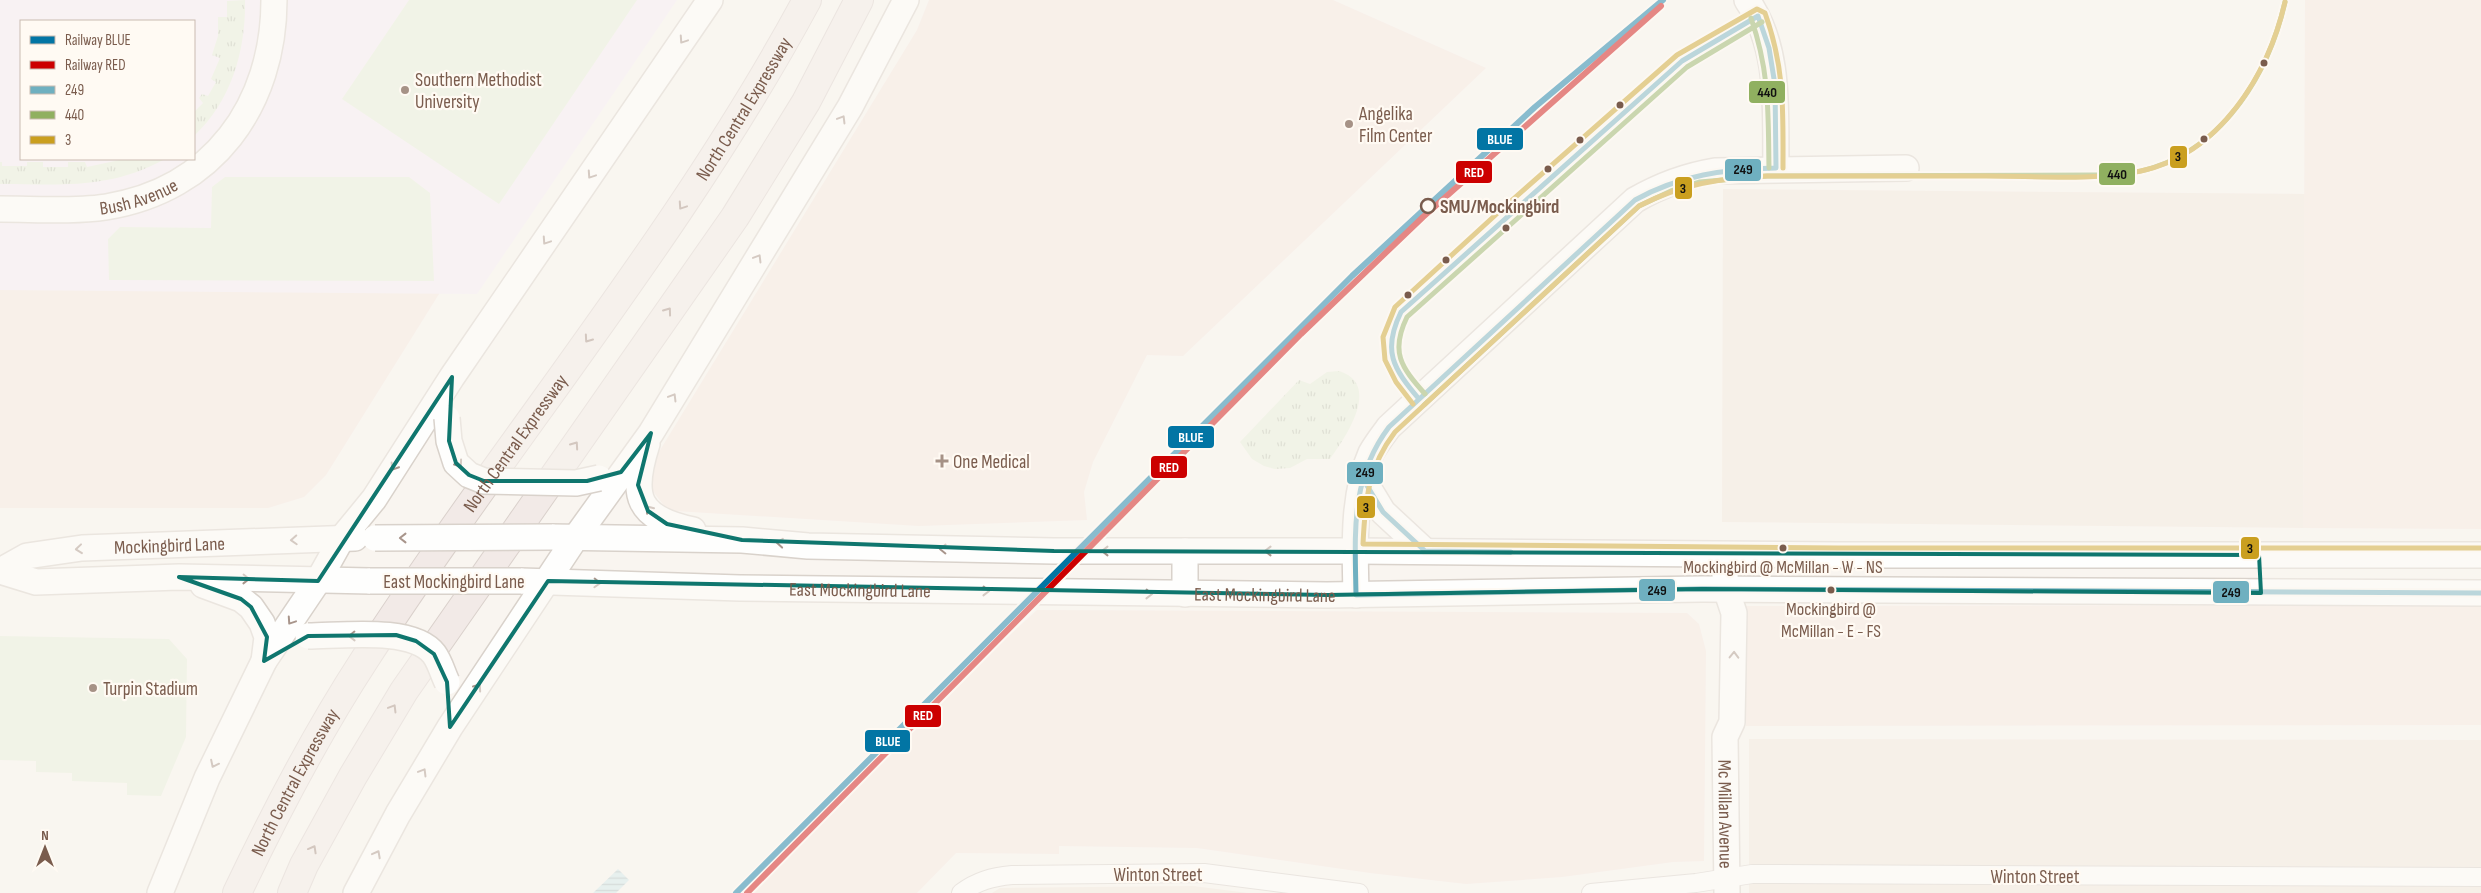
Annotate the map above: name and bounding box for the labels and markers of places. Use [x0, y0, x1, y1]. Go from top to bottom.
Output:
unlabelled marker [2259, 58, 2269, 68]
place label: Southern Methodist University [415, 69, 542, 114]
marker: Southern Methodist University [399, 84, 411, 96]
unlabelled marker [1615, 100, 1625, 110]
place label: Angelika Film Center [1358, 103, 1433, 148]
marker: Angelika Film Center [1343, 118, 1355, 130]
unlabelled marker [2199, 134, 2209, 144]
unlabelled marker [1575, 135, 1585, 145]
unlabelled marker [1543, 164, 1553, 174]
place label: SMU/Mockingbird [1440, 196, 1559, 219]
marker: SMU/Mockingbird [1420, 198, 1436, 214]
unlabelled marker [1501, 223, 1511, 233]
unlabelled marker [1441, 255, 1451, 265]
unlabelled marker [1403, 290, 1413, 300]
place label: One Medical [953, 451, 1030, 474]
marker: One Medical [935, 454, 949, 468]
marker: Mockingbird @ McMillan - W - NS [1778, 543, 1788, 553]
place label: Mockingbird @ McMillan - W - NS [1683, 557, 1883, 578]
marker: Mockingbird @ McMillan - E - FS [1826, 585, 1836, 595]
place label: Mockingbird @ McMillan - E - FS [1781, 599, 1881, 642]
place label: Turpin Stadium [103, 678, 198, 701]
marker: Turpin Stadium [87, 682, 99, 694]

